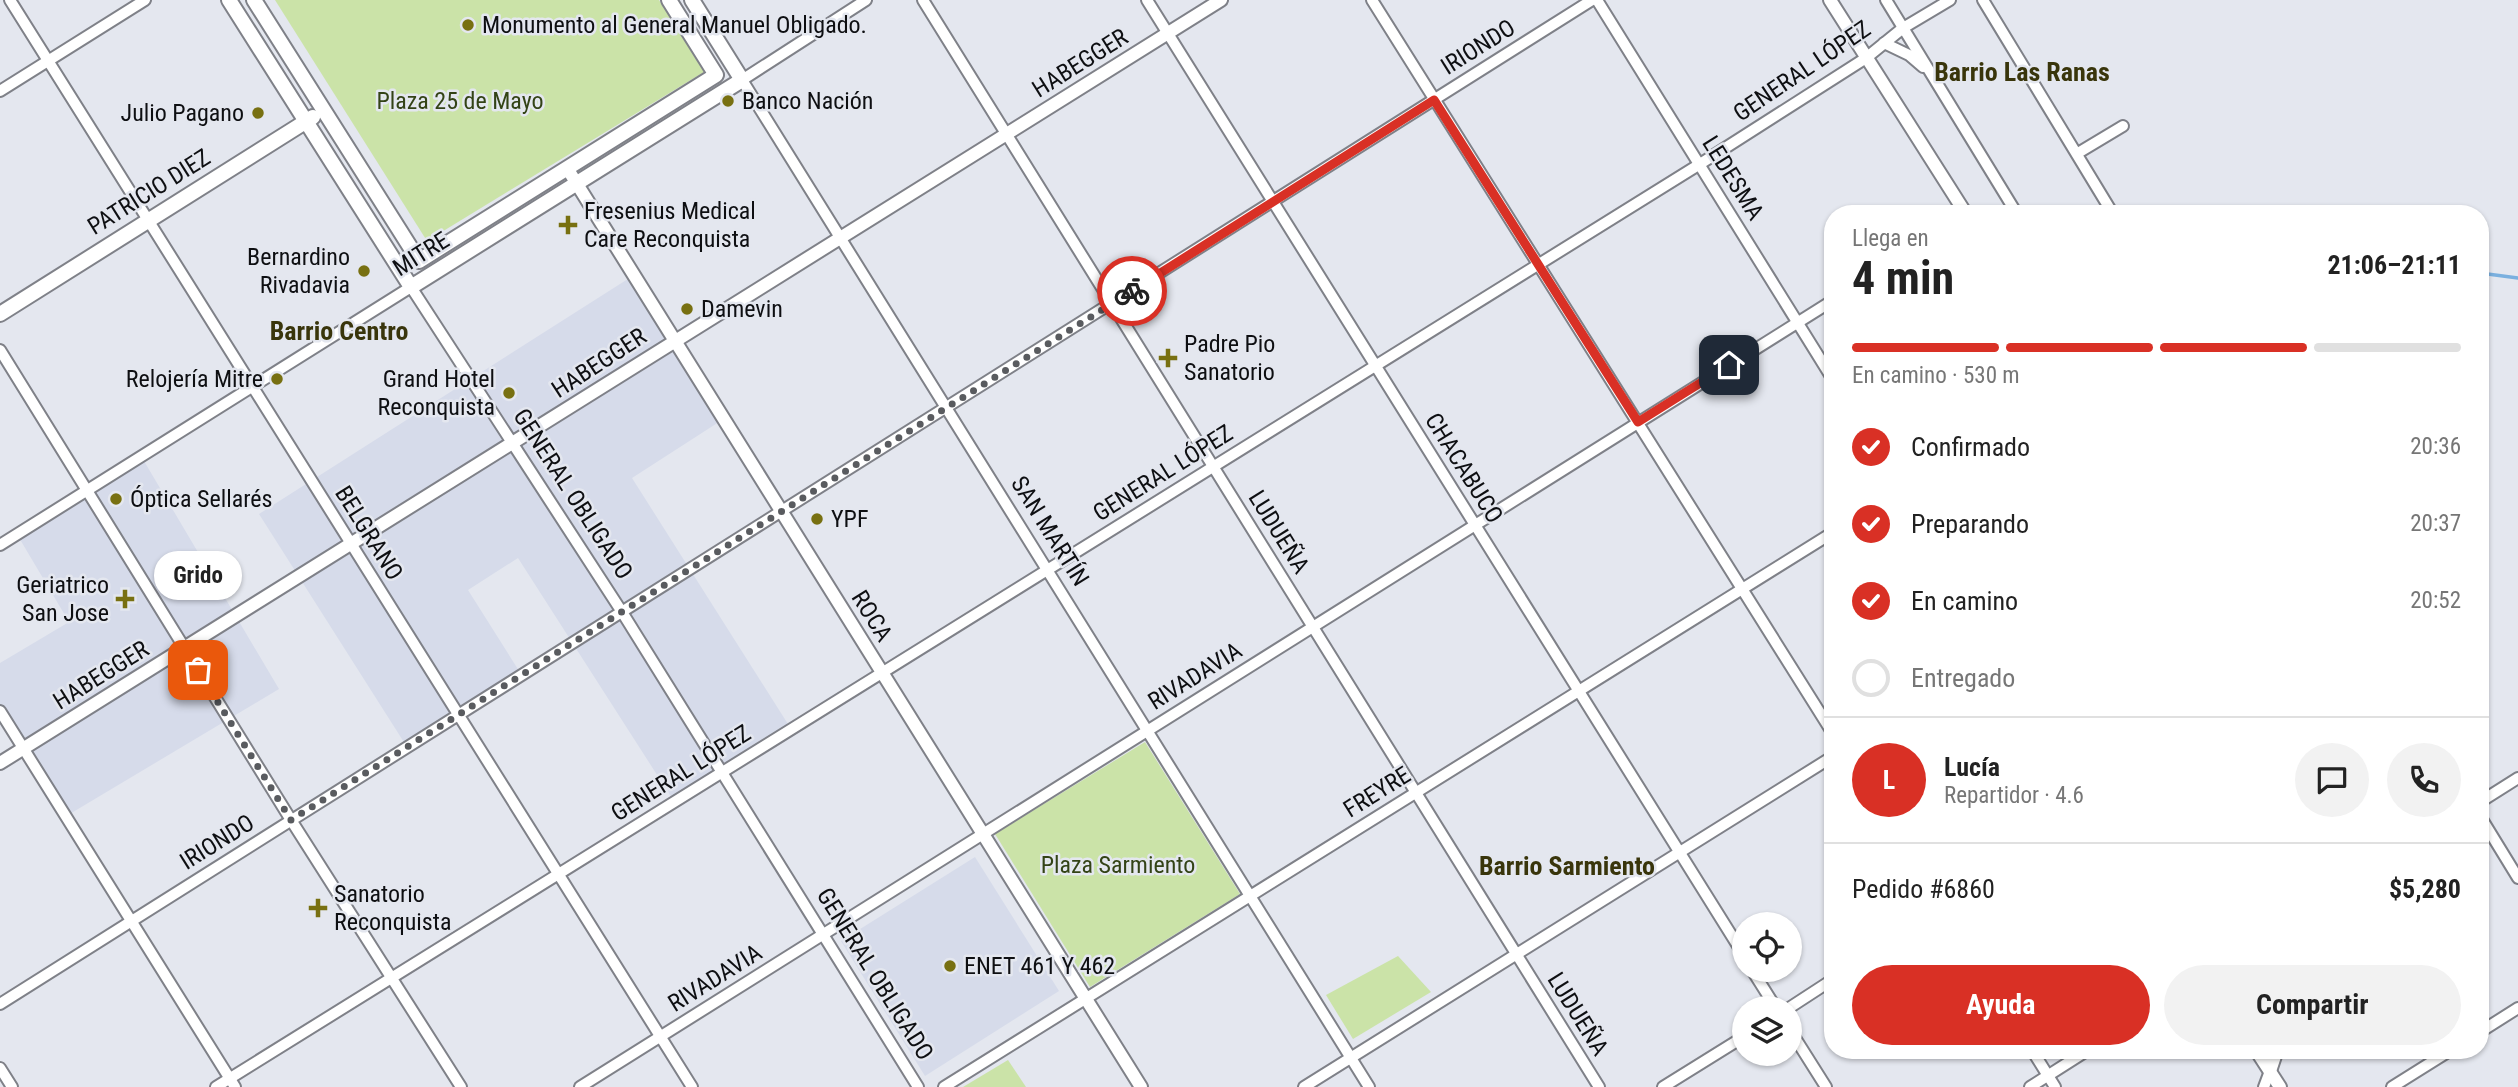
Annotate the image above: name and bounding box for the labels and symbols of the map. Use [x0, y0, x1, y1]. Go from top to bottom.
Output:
place label: Monumento al General Manuel Obligado. [482, 11, 867, 39]
street label: IRIONDO [1436, 13, 1520, 81]
street label: GENERAL LÓPEZ [1728, 15, 1876, 127]
marker: Monumento al General Manuel Obligado. [460, 17, 476, 33]
street label: HABEGGER [1027, 23, 1133, 103]
district label: Barrio Las Ranas [1934, 57, 2110, 87]
park label: Plaza 25 de Mayo [376, 87, 544, 115]
place label: Banco Nación [742, 87, 874, 115]
marker: Banco Nación [720, 93, 736, 109]
place label: Julio Pagano [121, 99, 244, 127]
marker: Julio Pagano [250, 105, 266, 121]
street label: LEDESMA [1696, 131, 1770, 225]
street label: PATRICIO DIEZ [83, 143, 215, 241]
place label: Fresenius Medical Care Reconquista [584, 197, 756, 253]
marker: Fresenius Medical Care Reconquista [558, 215, 578, 235]
street label: MITRE [388, 226, 454, 282]
place label: Bernardino Rivadavia [247, 243, 350, 299]
courier [1097, 256, 1167, 326]
marker: Bernardino Rivadavia [356, 263, 372, 279]
place label: Damevin [701, 295, 783, 323]
marker: Damevin [679, 301, 695, 317]
district label: Barrio Centro [270, 316, 408, 346]
street label: HABEGGER [547, 322, 652, 404]
place label: Padre Pio Sanatorio [1184, 330, 1275, 386]
pin [1699, 335, 1759, 395]
marker: Padre Pio Sanatorio [1158, 348, 1178, 368]
place label: Relojería Mitre [126, 365, 263, 393]
place label: Grand Hotel Reconquista [378, 365, 495, 421]
marker: Relojería Mitre [269, 371, 285, 387]
marker: Grand Hotel Reconquista [501, 385, 517, 401]
street label: GENERAL OBLIGADO [507, 404, 639, 584]
street label: CHACABUCO [1419, 408, 1509, 528]
street label: GENERAL LÓPEZ [1088, 419, 1238, 527]
street label: SAN MARTÍN [1005, 471, 1095, 591]
street label: BELGRANO [329, 481, 409, 585]
place label: Óptica Sellarés [130, 485, 272, 513]
street label: LUDUEÑA [1243, 485, 1315, 579]
marker: Óptica Sellarés [108, 491, 124, 507]
place label: YPF [831, 505, 868, 533]
marker: YPF [809, 511, 825, 527]
callout: Grido [154, 551, 242, 600]
place label: Geriatrico San Jose [16, 571, 109, 627]
street label: ROCA [846, 585, 898, 647]
marker: Geriatrico San Jose [115, 589, 135, 609]
street label: HABEGGER [48, 635, 154, 715]
street label: RIVADAVIA [1143, 636, 1247, 716]
pin [168, 640, 228, 700]
street label: GENERAL LÓPEZ [606, 719, 756, 827]
street label: FREYRE [1338, 761, 1416, 823]
street label: IRIONDO [175, 808, 259, 876]
park label: Plaza Sarmiento [1041, 851, 1195, 879]
district label: Barrio Sarmiento [1479, 851, 1655, 881]
place label: Sanatorio Reconquista [334, 880, 451, 936]
street label: GENERAL OBLIGADO [811, 883, 939, 1065]
marker: Sanatorio Reconquista [308, 898, 328, 918]
street label: RIVADAVIA [663, 938, 767, 1018]
place label: ENET 461 Y 462 [964, 952, 1115, 980]
marker: ENET 461 Y 462 [942, 958, 958, 974]
street label: LUDUEÑA [1542, 967, 1614, 1061]

